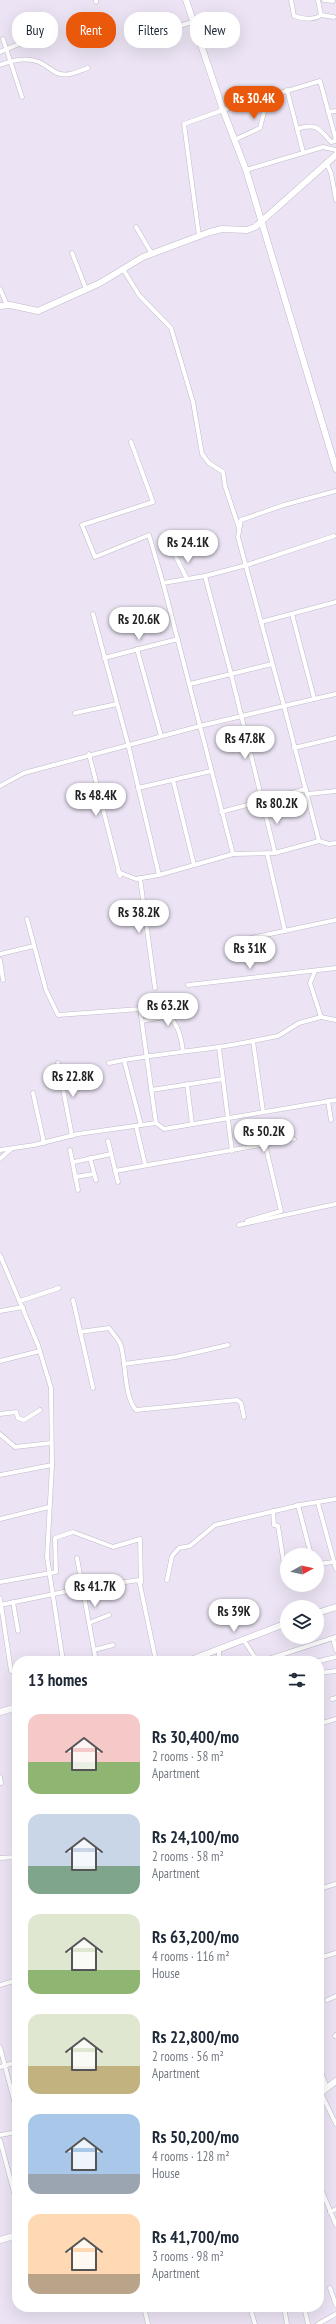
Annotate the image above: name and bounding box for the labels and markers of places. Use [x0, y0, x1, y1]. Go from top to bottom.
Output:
pin: Rs 30.4K [213, 86, 295, 120]
pin: Rs 24.1K [147, 530, 229, 564]
pin: Rs 20.6K [98, 607, 180, 641]
pin: Rs 47.8K [204, 726, 286, 760]
pin: Rs 48.4K [55, 783, 137, 817]
pin: Rs 80.2K [236, 791, 318, 825]
pin: Rs 38.2K [98, 900, 180, 934]
pin: Rs 31K [217, 936, 283, 970]
pin: Rs 63.2K [127, 993, 209, 1027]
pin: Rs 22.8K [32, 1064, 114, 1098]
pin: Rs 50.2K [223, 1119, 305, 1153]
pin: Rs 41.7K [54, 1574, 136, 1608]
pin: Rs 39K [201, 1599, 267, 1633]

